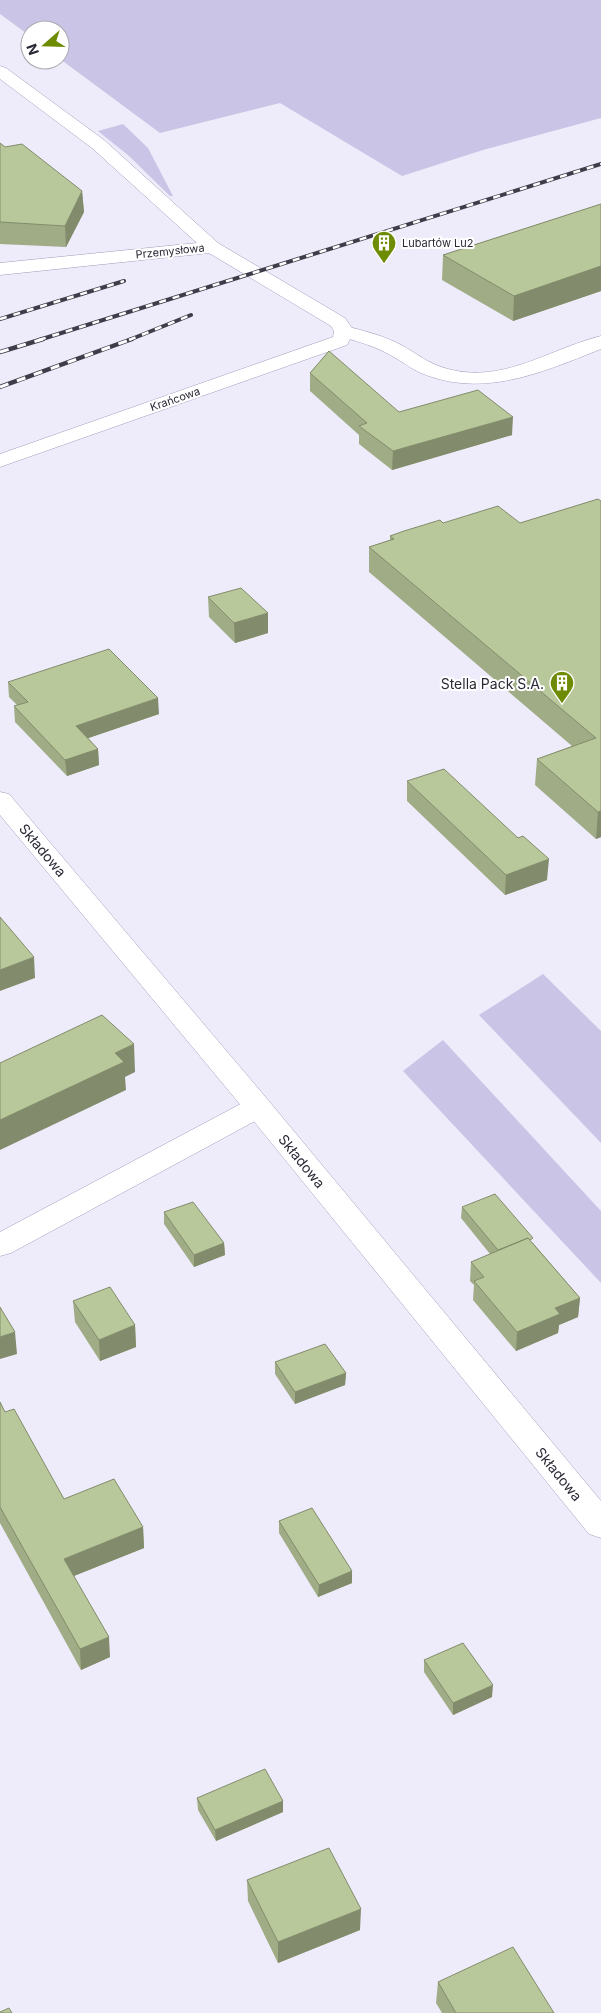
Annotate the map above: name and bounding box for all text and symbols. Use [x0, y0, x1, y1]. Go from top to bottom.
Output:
north arrow [20, 20, 70, 70]
text: N [23, 42, 42, 58]
building icon: Lubartów Lu2 [371, 230, 397, 264]
place label: Lubartów Lu2 [402, 236, 473, 250]
street label: Przemysłowa [135, 240, 205, 262]
street label: Krańcowa [148, 384, 202, 414]
building icon: Stella Pack S.A. [549, 670, 575, 704]
place label: Stella Pack S.A. [441, 675, 544, 692]
street label: Składowa [16, 820, 70, 880]
street label: Składowa [275, 1131, 329, 1191]
street label: Składowa [532, 1444, 586, 1504]

